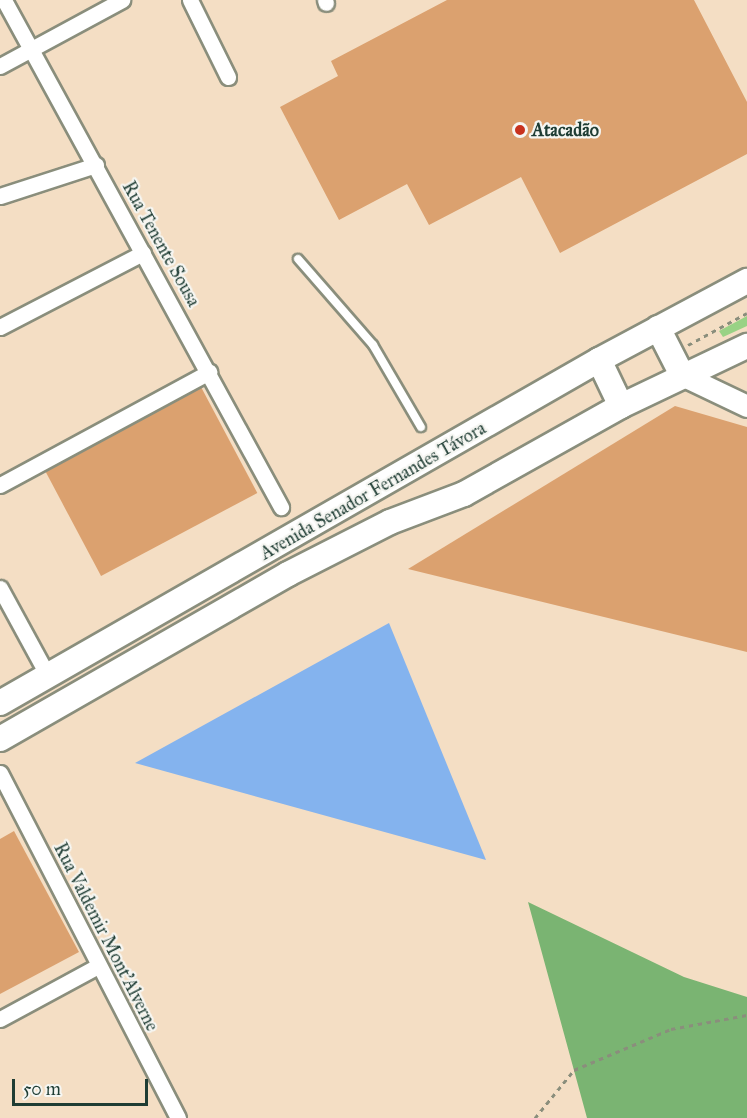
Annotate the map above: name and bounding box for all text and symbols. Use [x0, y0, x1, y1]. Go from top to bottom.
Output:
place label: Atacadão [532, 119, 599, 141]
marker: Atacadão [513, 123, 527, 137]
street label: Rua Tenente Sousa [118, 178, 204, 310]
street label: Avenida Senador Fernandes Távora [256, 417, 490, 565]
street label: Rua Valdemir Mont'Alverne [49, 839, 163, 1035]
scale bar [15, 1067, 152, 1105]
text: 50 m [23, 1078, 61, 1100]

